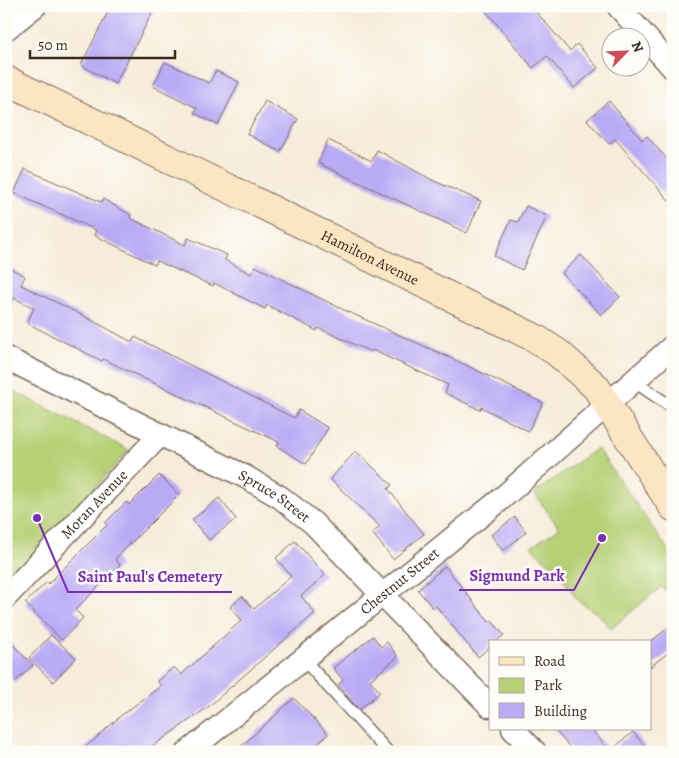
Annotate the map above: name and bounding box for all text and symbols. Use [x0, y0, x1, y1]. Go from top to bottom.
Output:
scale bar [30, 28, 175, 60]
north arrow [602, 28, 652, 78]
text: 50 m [38, 35, 68, 55]
text: N [627, 38, 648, 55]
street label: Hamilton Avenue [318, 225, 423, 290]
street label: Moran Avenue [56, 465, 132, 543]
street label: Spruce Street [235, 465, 314, 527]
street label: Chestnut Street [356, 543, 443, 619]
callout: Sigmund Park [459, 559, 574, 590]
callout: Saint Paul's Cemetery [68, 561, 232, 592]
text: Sigmund Park [469, 565, 565, 587]
text: Saint Paul's Cemetery [78, 566, 223, 588]
legend [489, 640, 652, 730]
text: Road [534, 651, 566, 671]
text: Park [534, 675, 563, 695]
text: Building [534, 701, 587, 721]

